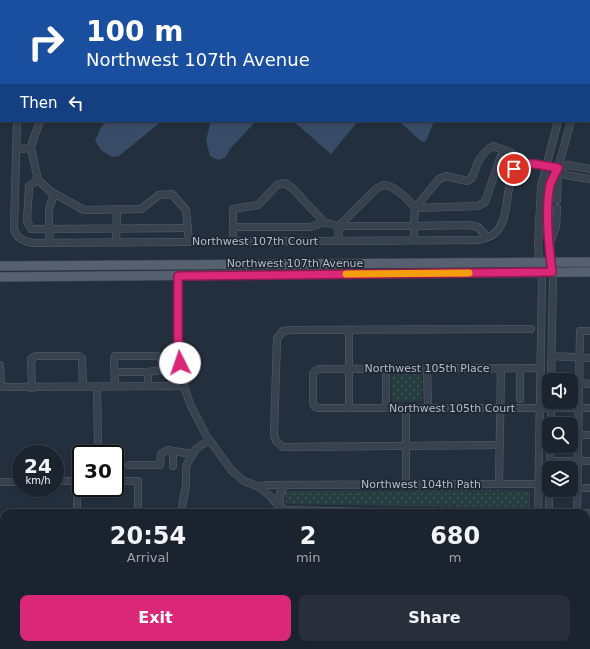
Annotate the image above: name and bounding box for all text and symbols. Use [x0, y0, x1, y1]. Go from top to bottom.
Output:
text: 100 m [86, 15, 183, 48]
icon: right [20, 16, 72, 68]
text: Northwest 107th Avenue [86, 49, 310, 70]
icon: left [65, 92, 87, 114]
text: Then [20, 94, 57, 112]
pin [497, 152, 531, 186]
icon: arrive [503, 158, 525, 180]
street label: Northwest 107th Court [192, 235, 319, 248]
street label: Northwest 107th Avenue [227, 257, 364, 270]
position arrow [159, 342, 201, 384]
street label: Northwest 105th Place [364, 362, 490, 375]
map controls [542, 373, 578, 497]
button: sound [542, 373, 578, 409]
street label: Northwest 105th Court [389, 402, 516, 415]
button: search [542, 417, 578, 453]
speed limit sign: 30 [72, 445, 124, 497]
text: 24 [24, 454, 52, 478]
button: layers [542, 461, 578, 497]
text: km/h [25, 475, 51, 486]
street label: Northwest 104th Path [361, 478, 481, 491]
text: 20:54 [110, 522, 186, 550]
text: 2 [300, 522, 316, 550]
text: 680 [430, 522, 480, 550]
text: Arrival [127, 550, 169, 565]
text: min [296, 550, 320, 565]
text: m [449, 550, 462, 565]
button: Exit [20, 595, 291, 641]
button: Share [299, 595, 570, 641]

